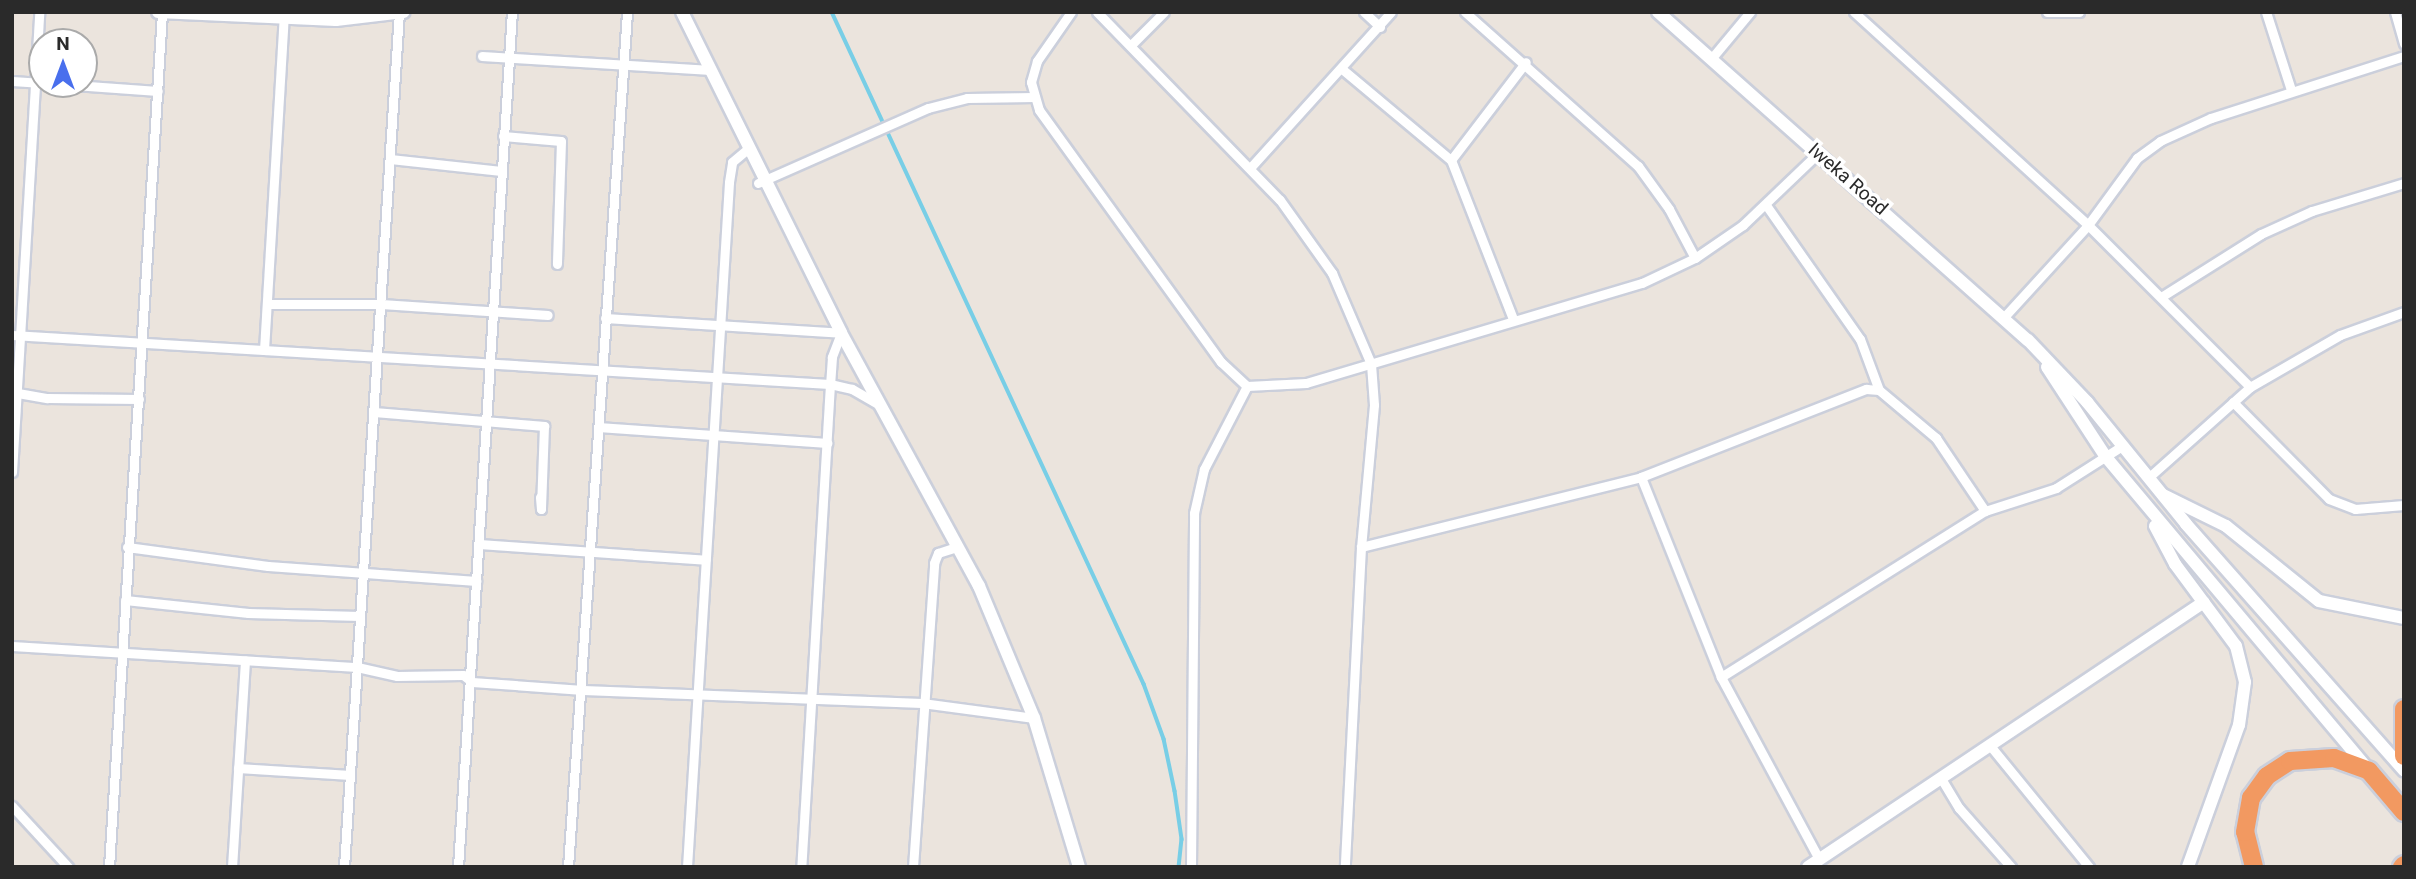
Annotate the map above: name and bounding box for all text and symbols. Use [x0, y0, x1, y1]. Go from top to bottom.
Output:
north arrow [28, 28, 98, 98]
text: N [56, 32, 70, 55]
street label: Iweka Road [1804, 138, 1892, 220]

